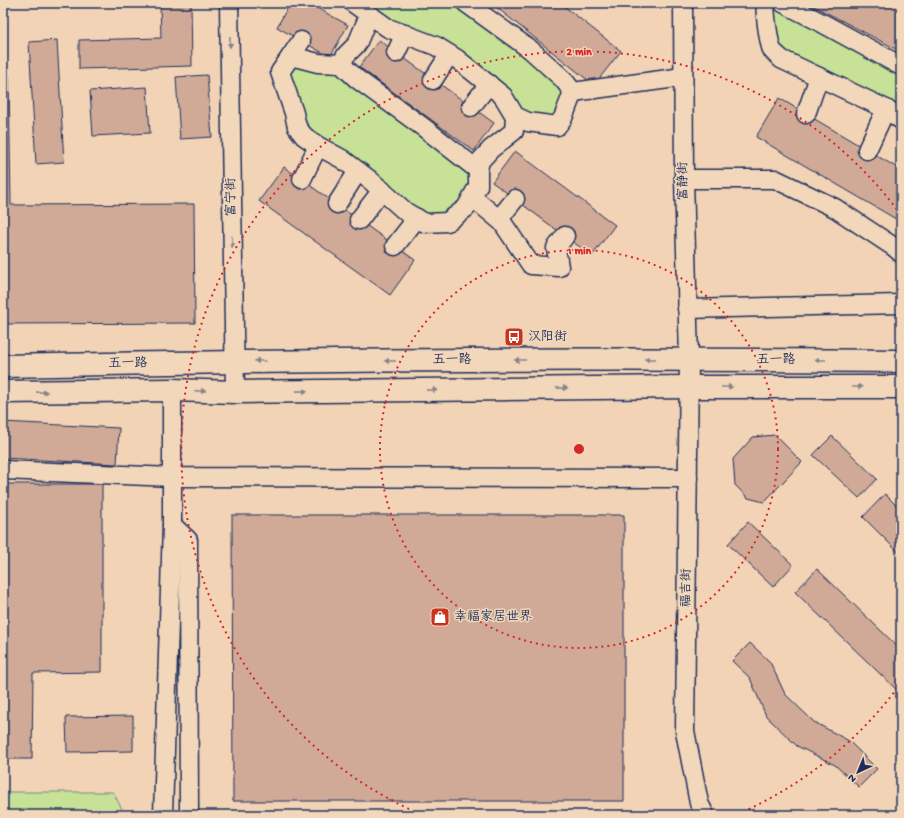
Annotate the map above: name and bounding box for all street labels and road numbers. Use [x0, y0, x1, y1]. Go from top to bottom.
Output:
street label: 富静街 [675, 161, 692, 201]
street label: 富宁街 [223, 177, 240, 217]
street label: 五一路 [432, 352, 472, 368]
street label: 五一路 [756, 352, 796, 368]
street label: 五一路 [108, 355, 148, 372]
street label: 福吉街 [678, 568, 695, 608]

